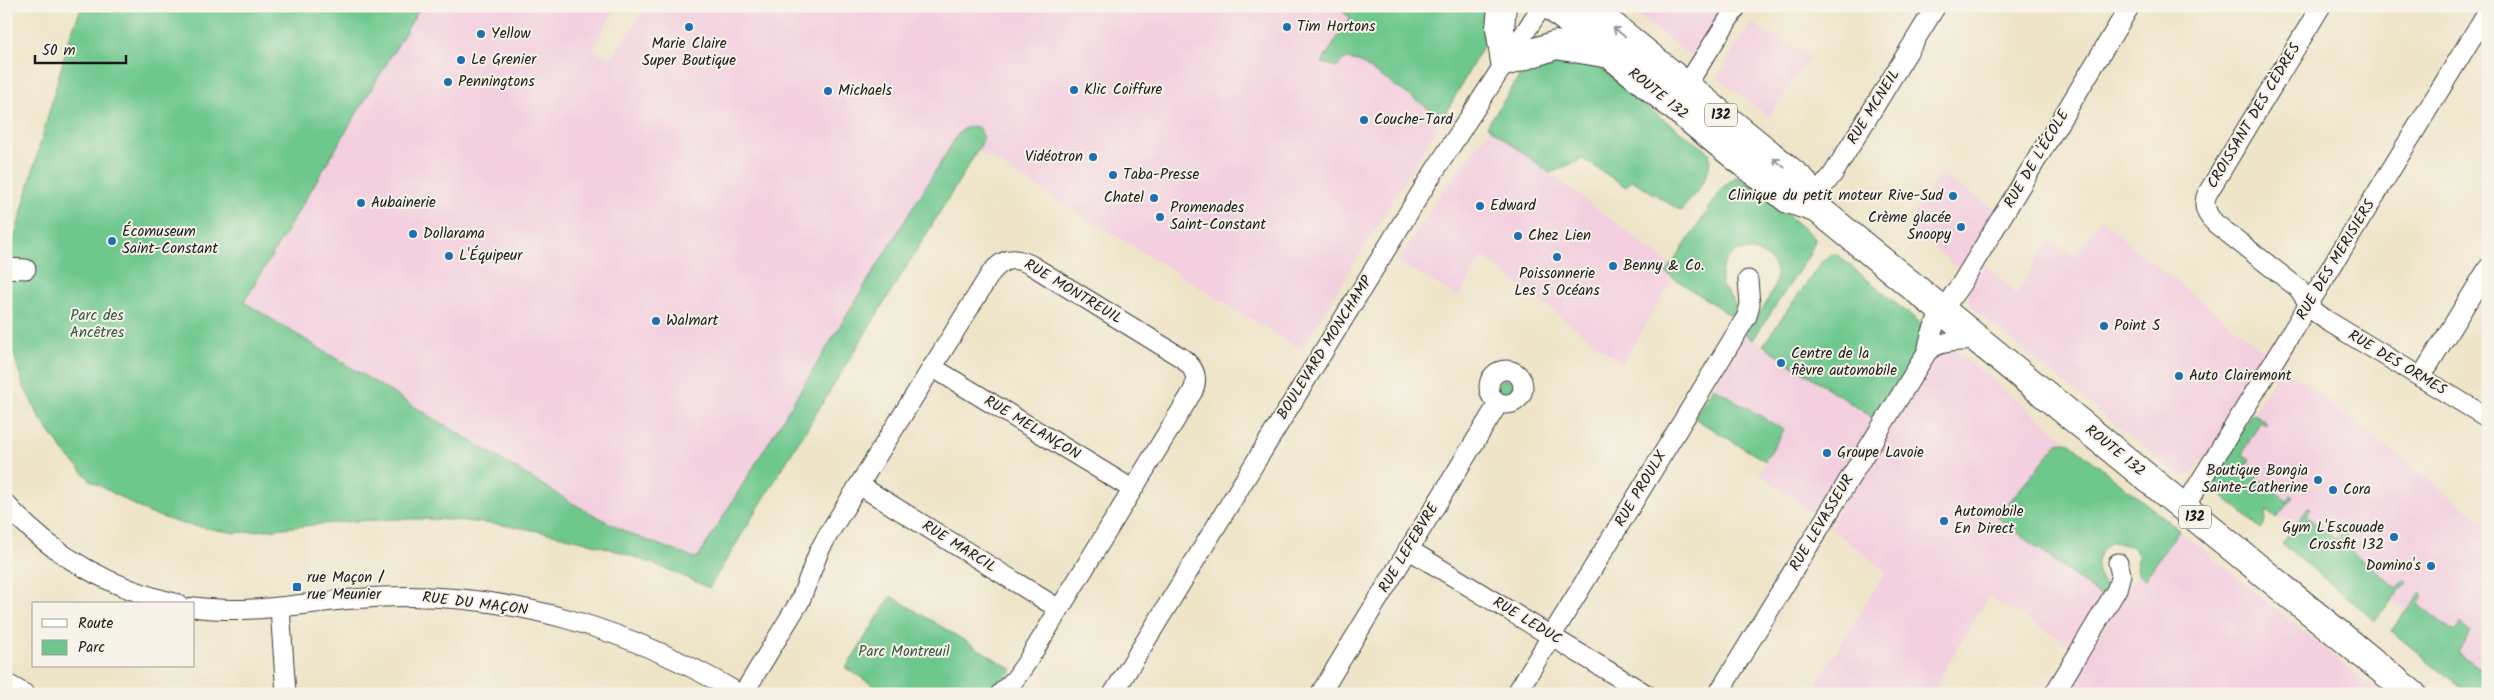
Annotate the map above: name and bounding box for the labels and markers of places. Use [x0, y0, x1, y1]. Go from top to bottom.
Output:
place label: Tim Hortons [1297, 15, 1376, 39]
marker: Marie Claire Super Boutique [683, 21, 695, 33]
marker: Tim Hortons [1281, 21, 1293, 33]
place label: Yellow [491, 22, 532, 46]
marker: Yellow [475, 28, 487, 40]
place label: Marie Claire Super Boutique [642, 32, 736, 73]
place label: Le Grenier [471, 48, 537, 72]
marker: Le Grenier [455, 54, 467, 66]
place label: Penningtons [458, 70, 535, 94]
marker: Penningtons [442, 76, 454, 88]
place label: Klic Coiffure [1084, 78, 1163, 102]
place label: Michaels [838, 79, 893, 103]
marker: Klic Coiffure [1068, 84, 1080, 96]
marker: Michaels [822, 85, 834, 97]
place label: Couche-Tard [1374, 108, 1453, 132]
marker: Couche-Tard [1358, 114, 1370, 126]
place label: Vidéotron [1025, 145, 1083, 169]
marker: Vidéotron [1087, 151, 1099, 163]
place label: Taba-Presse [1123, 163, 1199, 187]
marker: Taba-Presse [1107, 169, 1119, 181]
place label: Clinique du petit moteur Rive-Sud [1728, 184, 1944, 208]
place label: Chatel [1104, 186, 1144, 210]
marker: Clinique du petit moteur Rive-Sud [1947, 190, 1959, 202]
place label: Aubainerie [371, 191, 436, 215]
marker: Chatel [1148, 192, 1160, 204]
place label: Edward [1490, 194, 1536, 218]
place label: Promenades Saint-Constant [1170, 196, 1266, 237]
marker: Aubainerie [355, 197, 367, 209]
marker: Edward [1474, 200, 1486, 212]
place label: Crème glacée Snoopy [1868, 206, 1952, 247]
marker: Promenades Saint-Constant [1154, 211, 1166, 223]
place label: Écomuseum Saint-Constant [122, 220, 218, 261]
marker: Crème glacée Snoopy [1955, 221, 1967, 233]
place label: Dollarama [423, 222, 485, 246]
place label: Chez Lien [1528, 224, 1591, 248]
marker: Dollarama [407, 228, 419, 240]
marker: Chez Lien [1512, 230, 1524, 242]
marker: Écomuseum Saint-Constant [106, 235, 118, 247]
place label: L'Équipeur [459, 244, 523, 268]
marker: L'Équipeur [443, 250, 455, 262]
marker: Poissonnerie Les 5 Océans [1551, 251, 1563, 263]
place label: Benny & Co. [1623, 254, 1704, 278]
marker: Benny & Co. [1607, 260, 1619, 272]
place label: Poissonnerie Les 5 Océans [1514, 262, 1600, 303]
place label: Walmart [666, 309, 718, 333]
place label: Point S [2114, 314, 2160, 338]
marker: Walmart [650, 315, 662, 327]
marker: Point S [2098, 320, 2110, 332]
place label: Centre de la fièvre automobile [1791, 342, 1897, 383]
marker: Centre de la fièvre automobile [1775, 357, 1787, 369]
place label: Auto Clairemont [2189, 364, 2292, 388]
marker: Auto Clairemont [2173, 370, 2185, 382]
place label: Groupe Lavoie [1837, 441, 1924, 465]
marker: Groupe Lavoie [1821, 447, 1833, 459]
place label: Boutique Bongia Sainte-Catherine [2202, 459, 2308, 500]
marker: Boutique Bongia Sainte-Catherine [2312, 474, 2324, 486]
place label: Cora [2343, 478, 2371, 502]
marker: Cora [2327, 484, 2339, 496]
place label: Automobile En Direct [1954, 500, 2024, 541]
marker: Automobile En Direct [1938, 515, 1950, 527]
place label: Gym L'Escouade Crossfit 132 [2282, 516, 2384, 557]
marker: Gym L'Escouade Crossfit 132 [2388, 531, 2400, 543]
place label: Domino's [2366, 554, 2422, 578]
marker: Domino's [2425, 560, 2437, 572]
place label: rue Maçon / rue Meunier [307, 566, 385, 607]
marker: rue Maçon / rue Meunier [291, 581, 303, 593]

